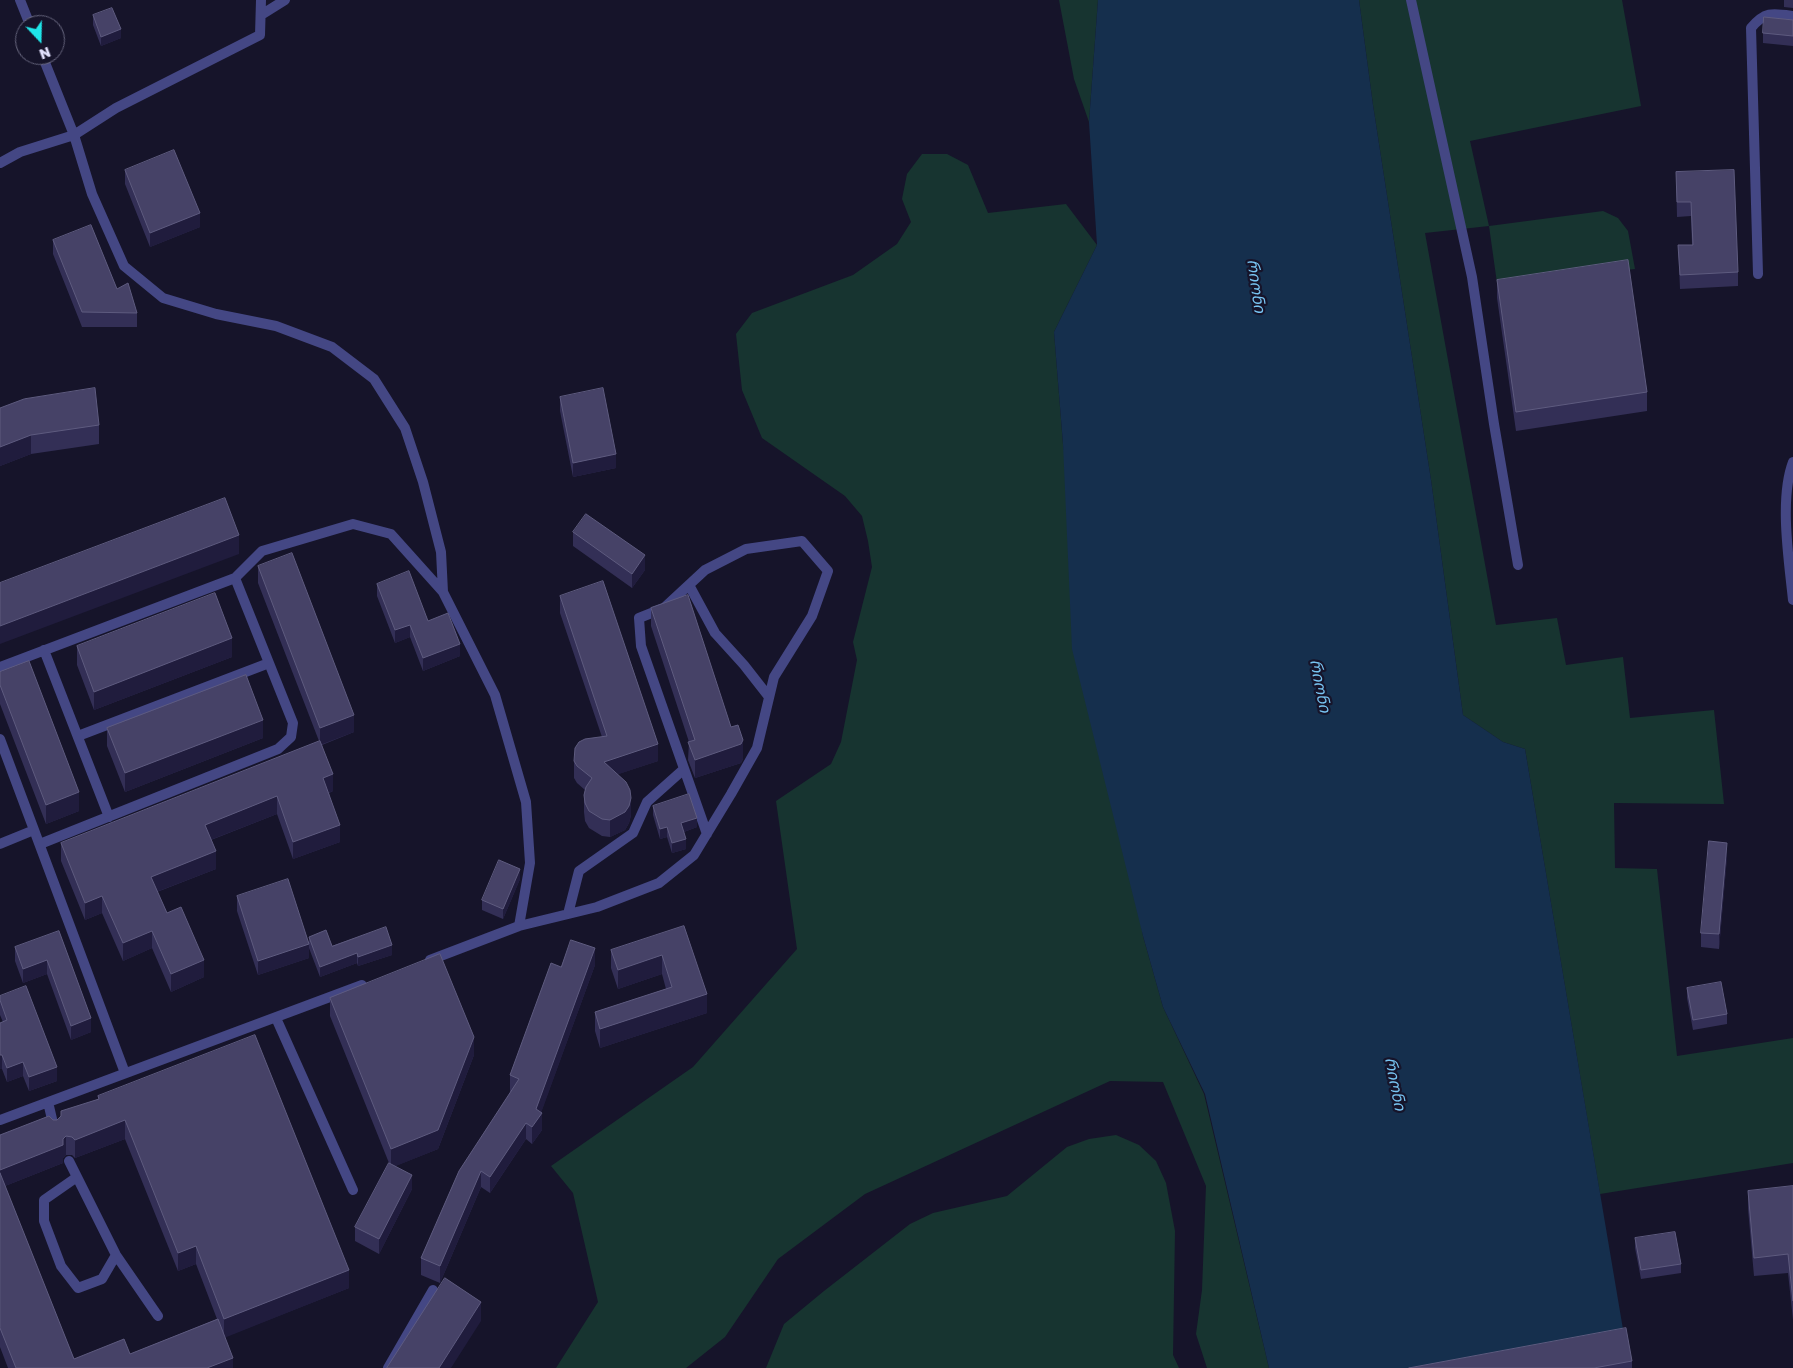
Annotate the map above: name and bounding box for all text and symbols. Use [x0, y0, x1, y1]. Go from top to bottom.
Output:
north arrow [15, 15, 65, 65]
text: N [37, 44, 53, 63]
water label: რიონი [1243, 258, 1269, 314]
water label: რიონი [1305, 658, 1335, 714]
water label: რიონი [1380, 1056, 1410, 1112]

